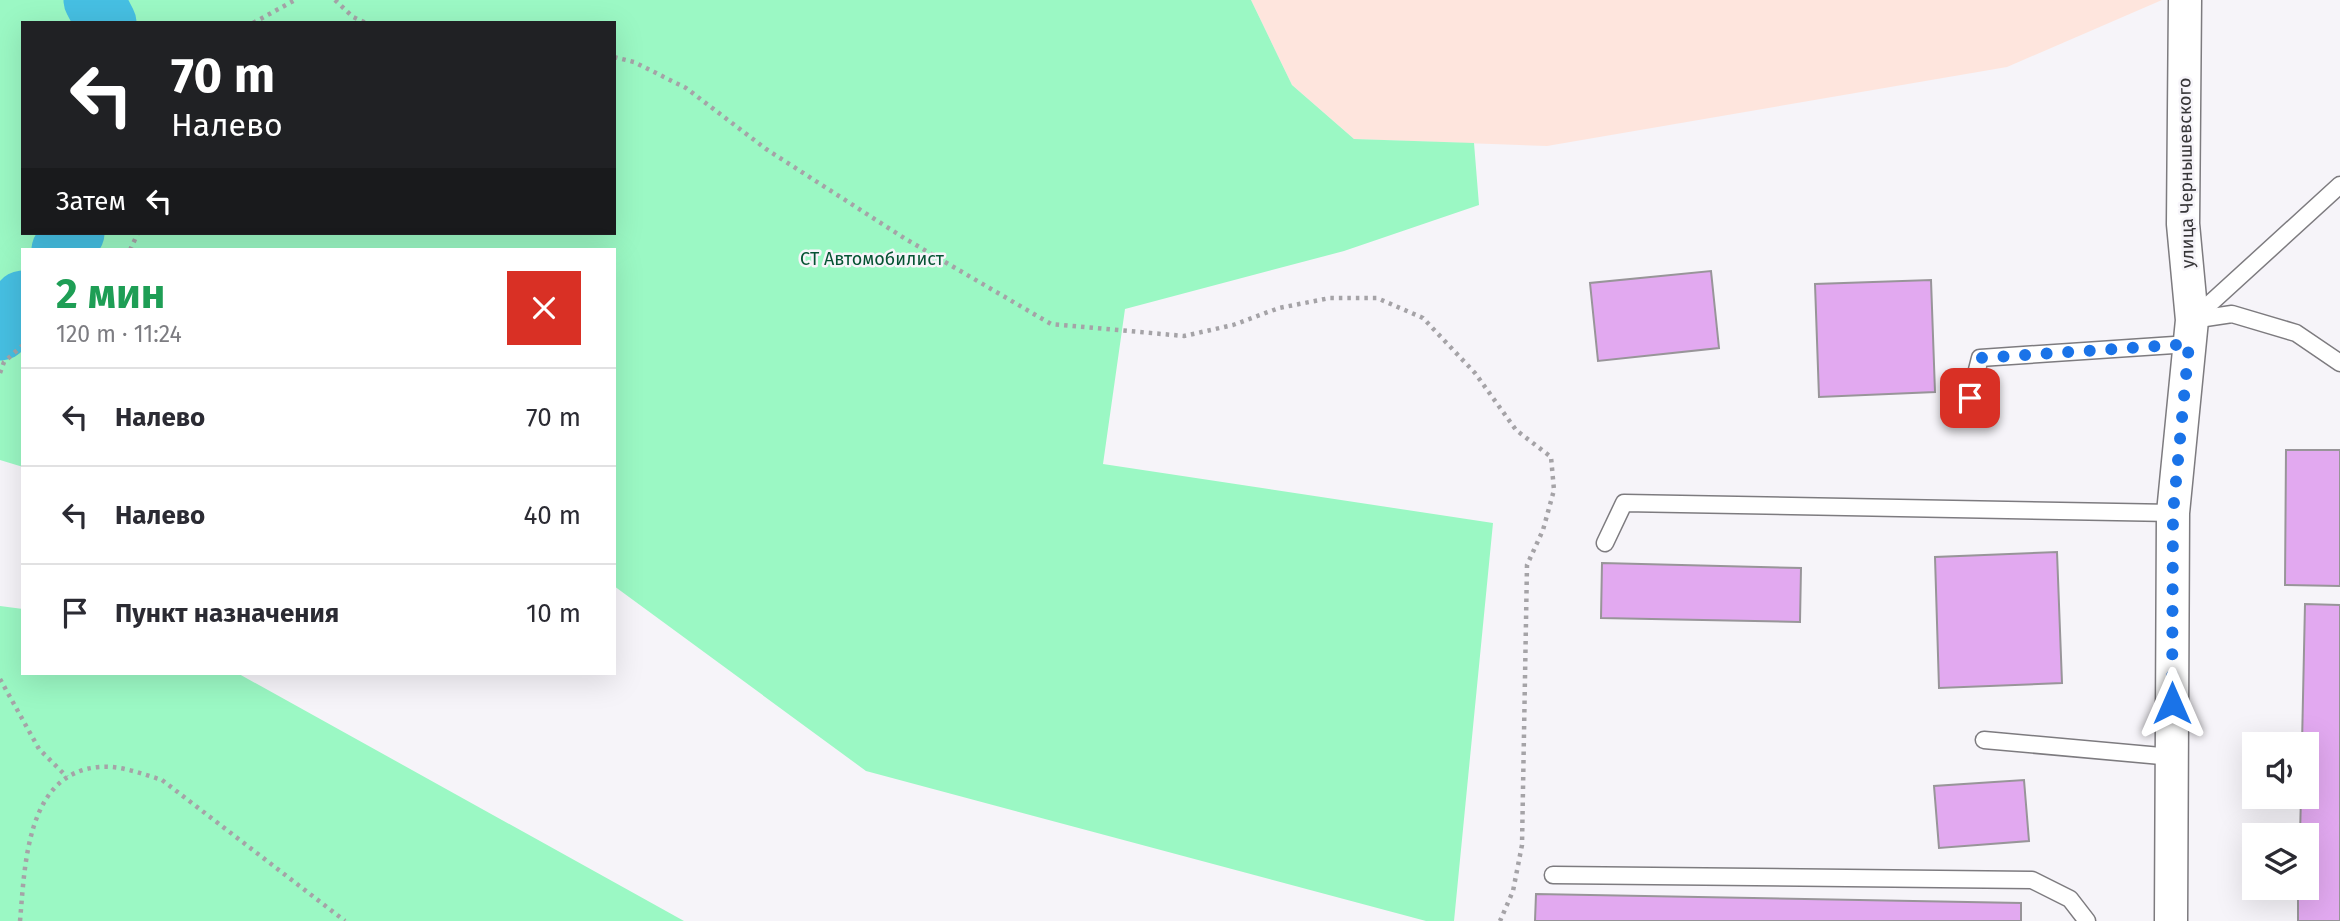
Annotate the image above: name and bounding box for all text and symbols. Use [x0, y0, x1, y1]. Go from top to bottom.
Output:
text: 70 m [171, 46, 275, 105]
icon: left [56, 49, 147, 140]
street label: улица Чернышевского [2173, 78, 2199, 268]
text: Налево [171, 106, 283, 144]
icon: left [140, 182, 178, 220]
text: Затем [56, 186, 126, 217]
park label: СТ Автомобилист [800, 248, 945, 270]
text: 2 мин [56, 269, 165, 319]
button: close [507, 271, 581, 345]
text: 120 m · 11:24 [56, 320, 182, 348]
pin [1940, 368, 2000, 428]
icon: arrive [1951, 379, 1989, 417]
icon: left [56, 398, 94, 436]
text: Налево [115, 402, 205, 433]
text: 70 m [526, 402, 581, 433]
icon: left [56, 496, 94, 534]
text: Налево [115, 500, 205, 531]
text: 40 m [523, 500, 581, 531]
icon: arrive [56, 594, 94, 632]
text: Пункт назначения [115, 598, 339, 629]
text: 10 m [526, 598, 581, 629]
position arrow [2135, 666, 2209, 740]
map controls [2242, 732, 2319, 900]
button: sound [2242, 732, 2319, 809]
button: layers [2242, 823, 2319, 900]

